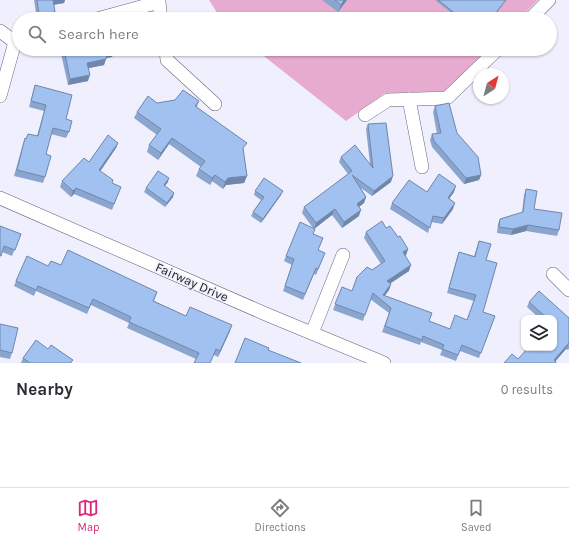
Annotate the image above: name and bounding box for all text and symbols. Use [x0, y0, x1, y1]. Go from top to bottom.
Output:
search box [12, 12, 557, 56]
icon: search [26, 23, 48, 45]
text: Search here [58, 25, 139, 43]
north arrow [473, 68, 509, 104]
street label: Fairway Drive [153, 259, 231, 305]
map controls [521, 315, 557, 351]
button: layers [521, 315, 557, 351]
text: Nearby [16, 379, 73, 399]
text: 0 results [501, 382, 553, 397]
tab: Map [77, 497, 99, 534]
tab: Directions [254, 497, 306, 534]
tab: Saved [461, 497, 492, 534]

